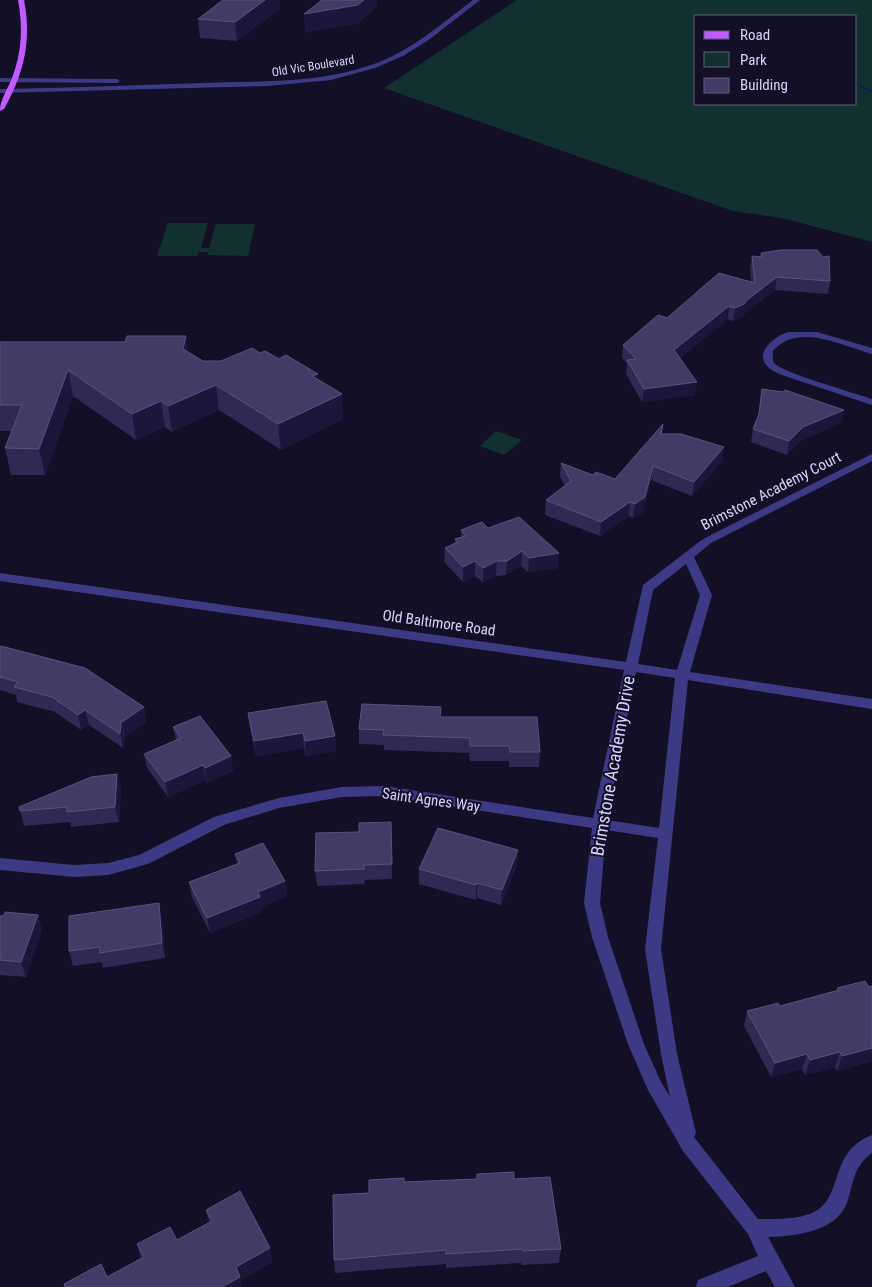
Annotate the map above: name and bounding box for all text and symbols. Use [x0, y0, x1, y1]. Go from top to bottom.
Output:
legend [694, 15, 857, 105]
text: Road [740, 26, 770, 44]
text: Park [740, 51, 767, 69]
street label: Old Vic Boulevard [271, 53, 355, 79]
text: Building [740, 76, 788, 94]
street label: Brimstone Academy Court [698, 448, 844, 534]
street label: Old Baltimore Road [381, 606, 497, 640]
street label: Brimstone Academy Drive [586, 674, 639, 858]
street label: Saint Agnes Way [381, 784, 481, 816]

